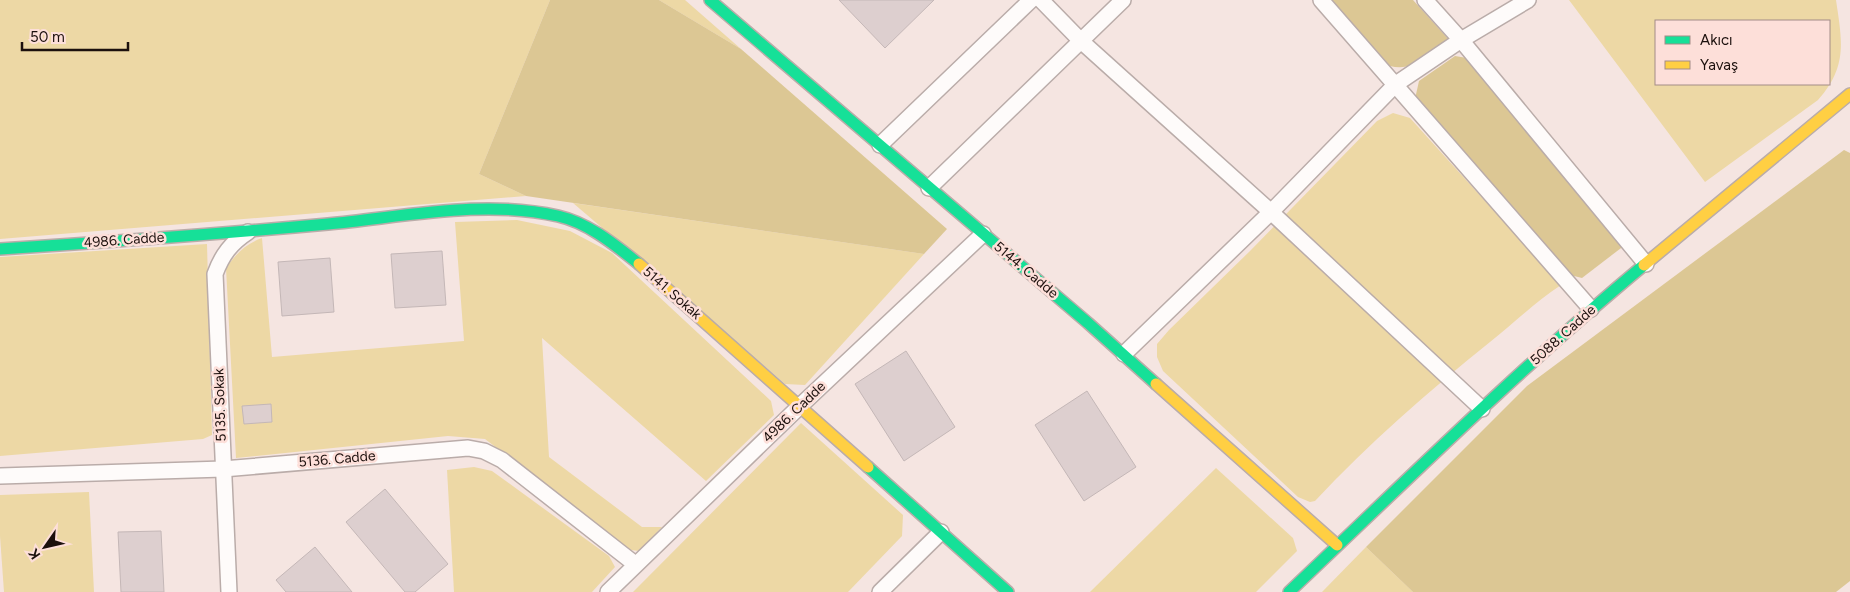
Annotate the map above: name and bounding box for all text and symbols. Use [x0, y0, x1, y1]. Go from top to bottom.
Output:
scale bar [22, 20, 129, 52]
legend [1655, 20, 1830, 85]
text: 50 m [30, 28, 65, 46]
text: Akıcı [1700, 31, 1733, 49]
text: Yavaş [1700, 56, 1738, 74]
street label: 4986. Cadde [83, 229, 165, 251]
street label: 5144. Cadde [990, 238, 1062, 302]
street label: 5141. Sokak [639, 263, 705, 323]
street label: 5088. Cadde [1527, 301, 1599, 369]
street label: 5135. Sokak [210, 368, 230, 442]
street label: 4986. Cadde [759, 378, 829, 446]
street label: 5136. Cadde [298, 447, 376, 471]
north arrow [20, 522, 70, 572]
text: K [25, 545, 44, 563]

